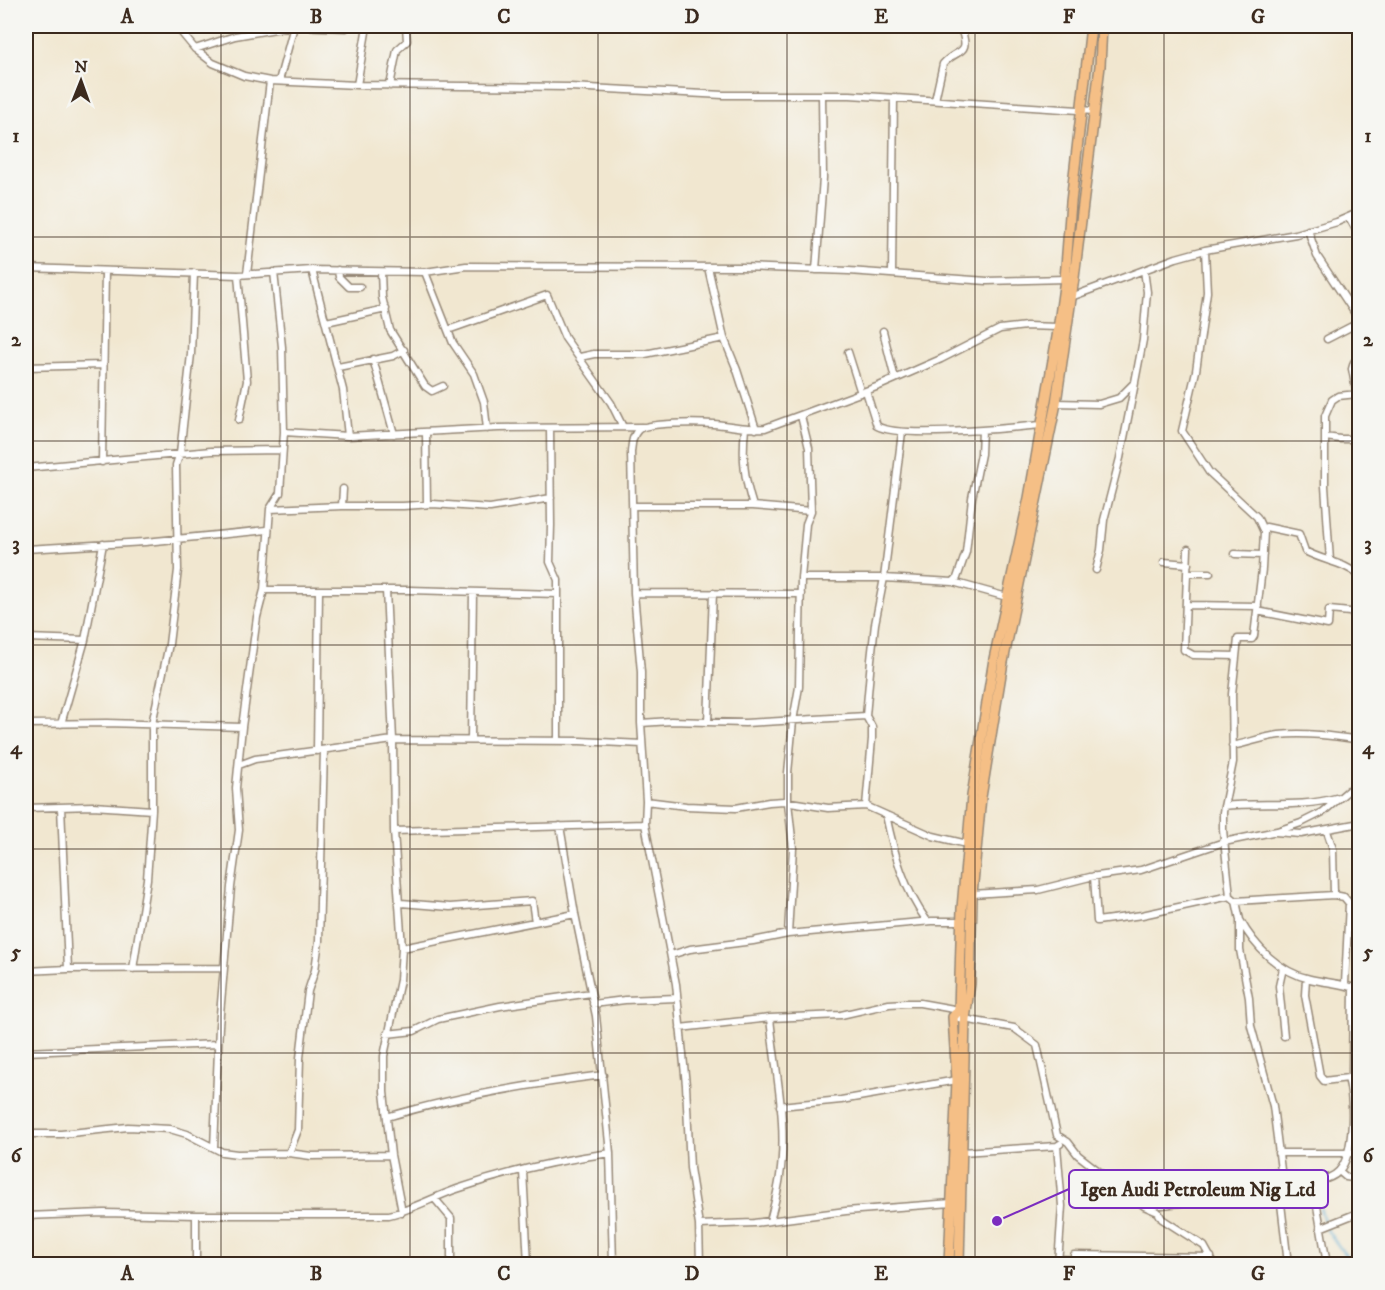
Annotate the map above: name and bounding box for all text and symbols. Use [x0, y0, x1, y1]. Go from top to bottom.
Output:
text: A [120, 5, 135, 30]
text: B [310, 5, 322, 30]
text: C [497, 5, 511, 30]
text: D [685, 5, 700, 30]
text: E [874, 5, 888, 30]
text: F [1063, 5, 1076, 30]
text: G [1251, 5, 1265, 30]
north arrow [51, 51, 111, 111]
text: N [75, 57, 88, 77]
text: 1 [12, 124, 20, 149]
text: 1 [1364, 124, 1372, 149]
text: 2 [11, 328, 22, 353]
text: 2 [1363, 328, 1374, 353]
text: 3 [12, 532, 20, 557]
text: 3 [1364, 532, 1372, 557]
text: 4 [10, 736, 23, 761]
text: 4 [1362, 736, 1375, 761]
text: 5 [10, 940, 21, 965]
text: 5 [1362, 940, 1373, 965]
text: 6 [11, 1144, 23, 1169]
text: 6 [1363, 1144, 1375, 1169]
callout: Igen Audi Petroleum Nig Ltd [1069, 1170, 1328, 1208]
text: Igen Audi Petroleum Nig Ltd [1081, 1178, 1317, 1203]
text: A [120, 1262, 135, 1287]
text: B [310, 1262, 322, 1287]
text: C [497, 1262, 511, 1287]
text: D [685, 1262, 700, 1287]
text: E [874, 1262, 888, 1287]
text: F [1063, 1262, 1076, 1287]
text: G [1251, 1262, 1265, 1287]

